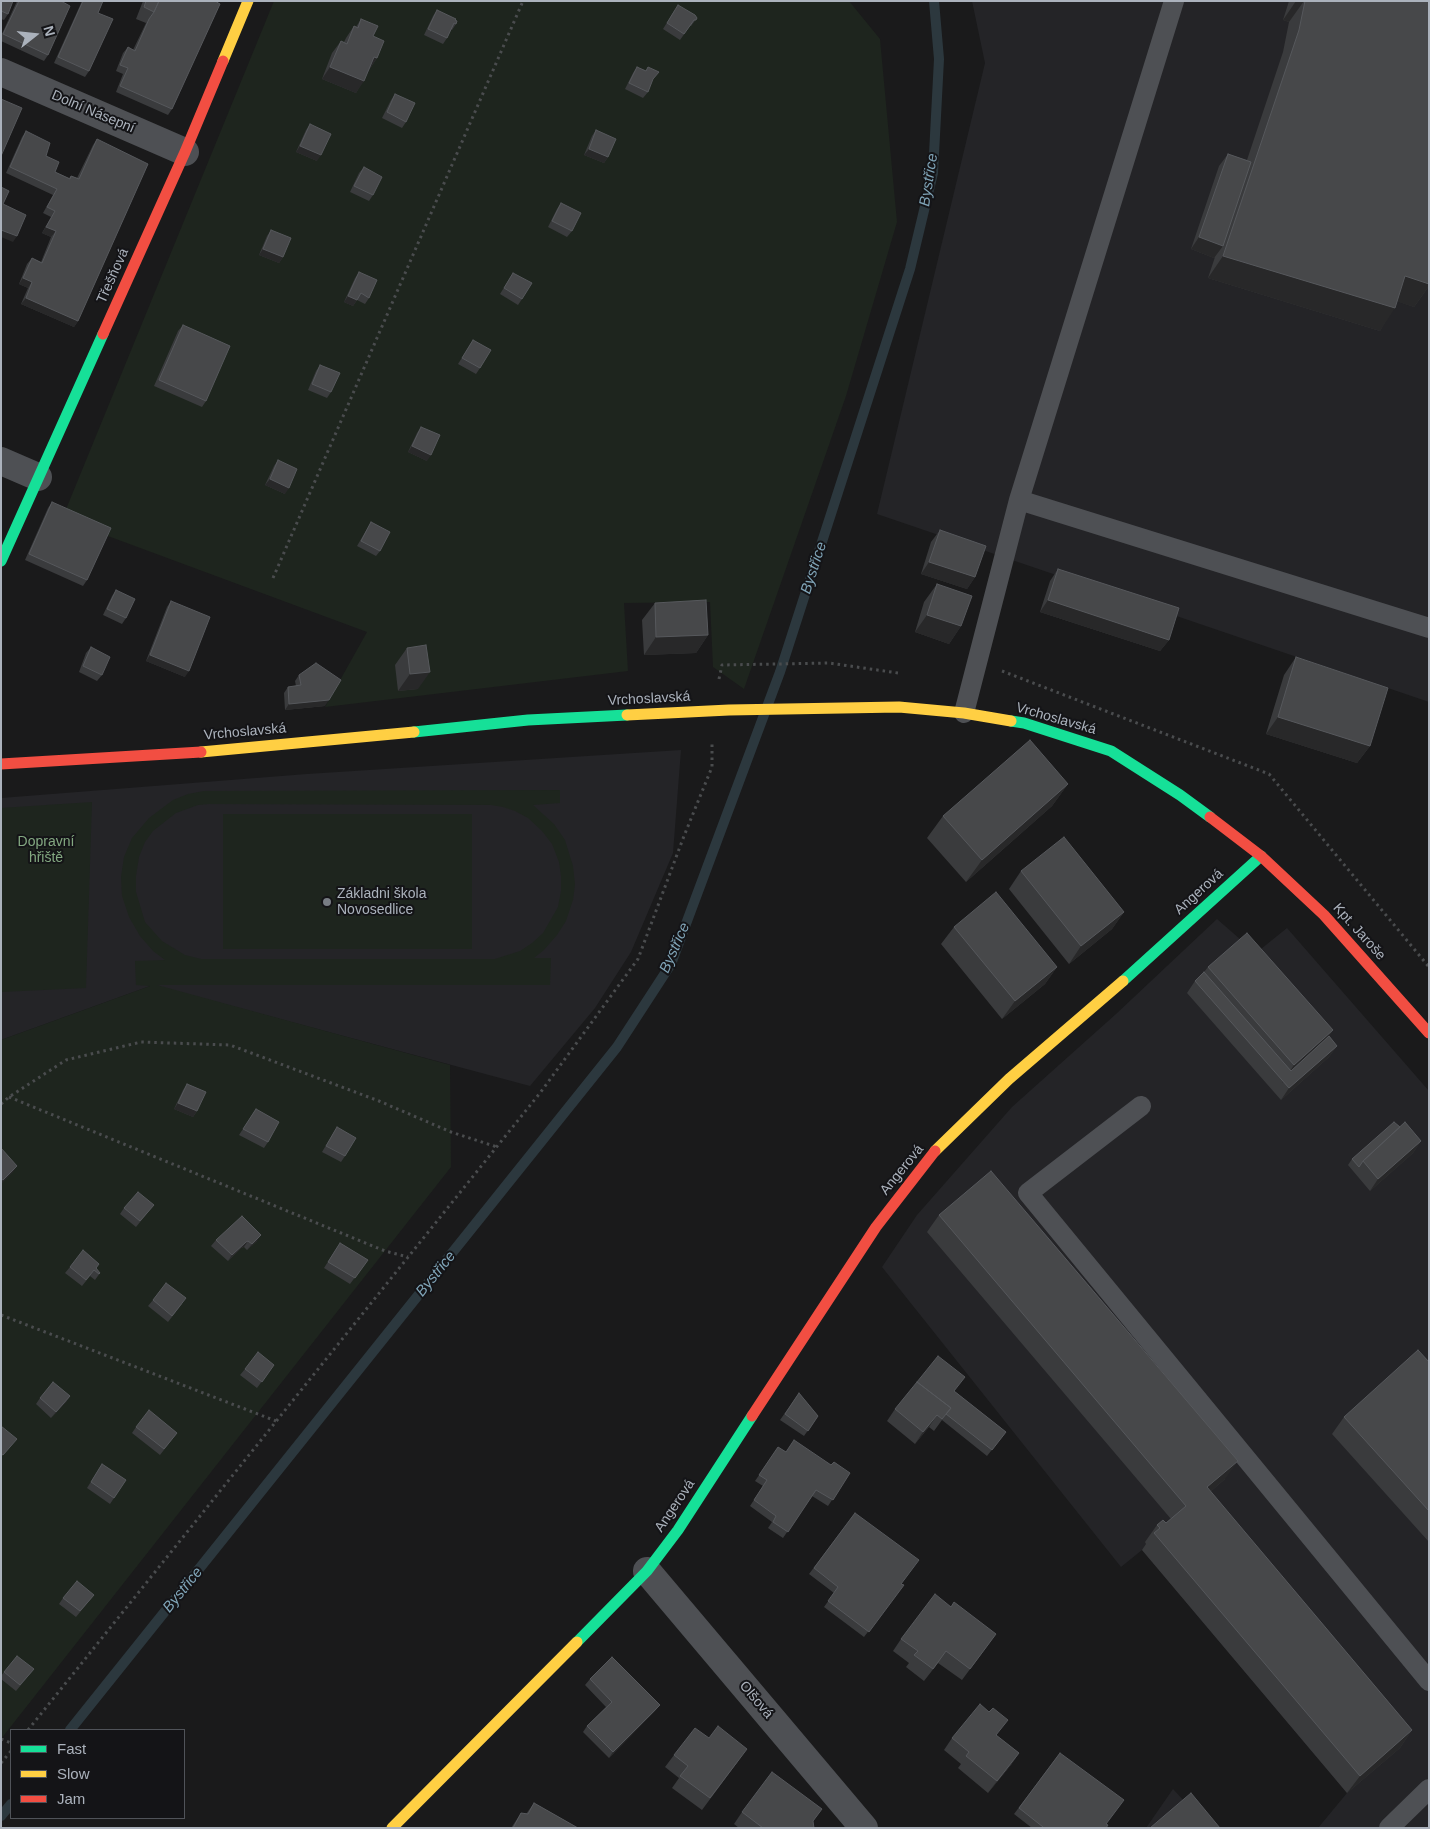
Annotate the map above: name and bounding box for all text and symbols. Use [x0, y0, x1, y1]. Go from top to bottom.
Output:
north arrow [10, 10, 60, 60]
text: N [40, 24, 59, 38]
street label: Dolní Násepní [49, 87, 137, 137]
water label: Bystřice [916, 152, 942, 208]
street label: Třešňová [93, 246, 133, 306]
water label: Bystřice [797, 540, 831, 596]
street label: Vrchoslavská [607, 688, 691, 710]
street label: Vrchoslavská [1014, 700, 1098, 738]
street label: Vrchoslavská [203, 720, 287, 744]
park label: Dopravní hřiště [18, 834, 74, 866]
street label: Angerová [1171, 866, 1227, 918]
place label: Základni škola Novosedlice [337, 886, 426, 919]
marker: Základni škola Novosedlice [321, 896, 333, 908]
street label: Kpt. Jaroše [1329, 900, 1389, 964]
water label: Bystřice [656, 920, 694, 976]
street label: Angerová [877, 1141, 927, 1199]
water label: Bystřice [412, 1248, 460, 1300]
street label: Angerová [651, 1476, 699, 1536]
water label: Bystřice [159, 1564, 207, 1616]
street label: Olšová [736, 1678, 776, 1722]
legend [10, 1729, 185, 1819]
text: Fast [57, 1740, 86, 1757]
text: Slow [57, 1765, 90, 1782]
text: Jam [57, 1790, 85, 1807]

